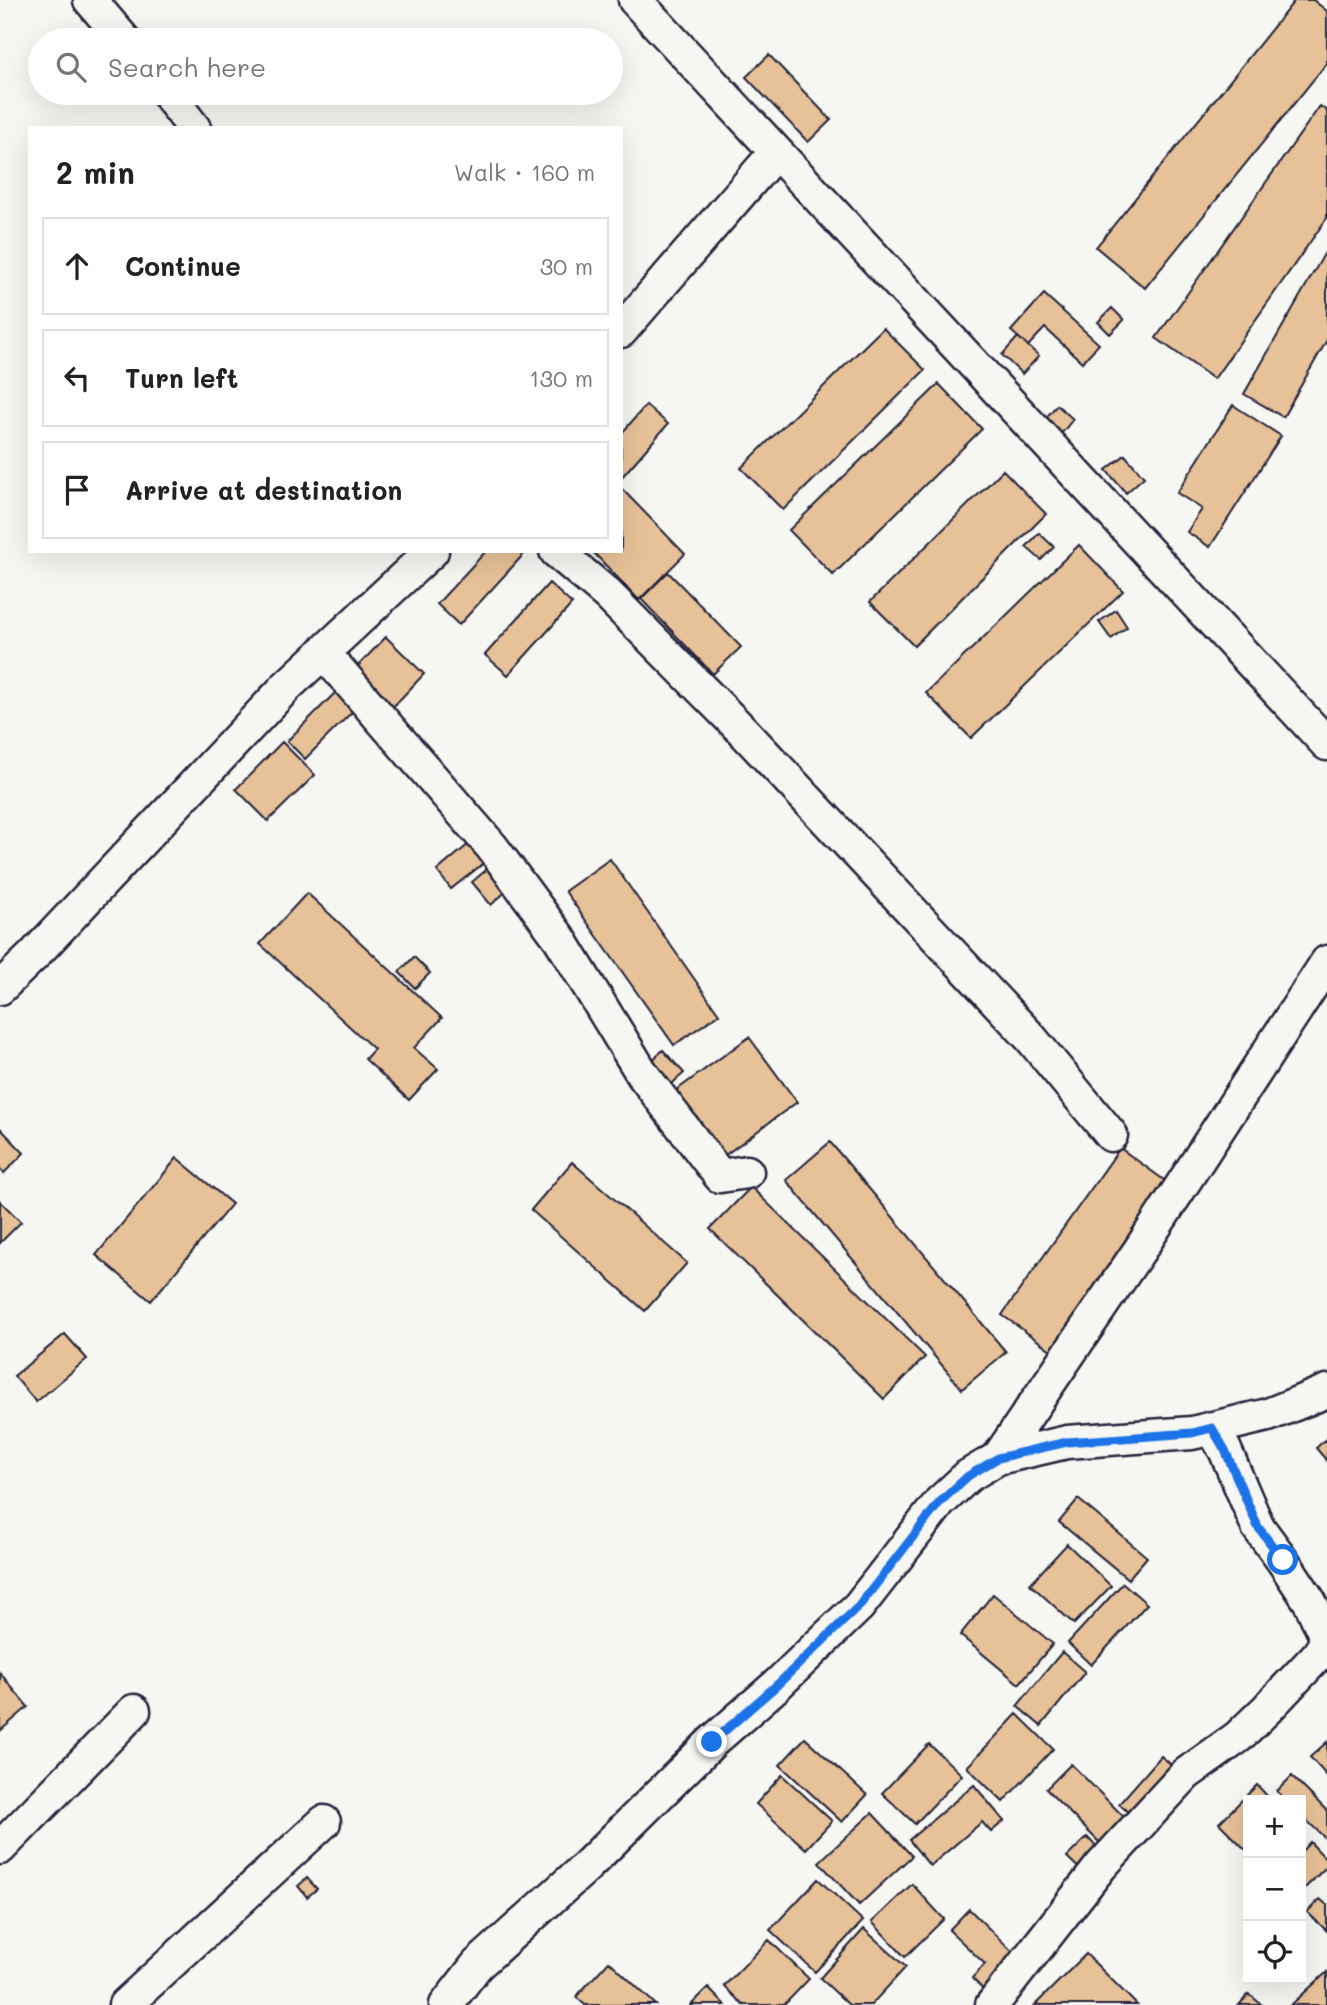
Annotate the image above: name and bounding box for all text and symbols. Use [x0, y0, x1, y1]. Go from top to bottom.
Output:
search box [28, 28, 623, 105]
icon: search [52, 48, 90, 86]
text: Search here [108, 50, 266, 84]
text: 2 min [56, 152, 135, 192]
text: Walk · 160 m [454, 157, 595, 187]
icon: ahead [58, 247, 96, 285]
text: Continue [125, 249, 241, 283]
text: 30 m [540, 251, 593, 281]
icon: left [58, 359, 96, 397]
text: Turn left [125, 361, 238, 395]
text: 130 m [529, 363, 593, 393]
icon: arrive [58, 471, 96, 509]
text: Arrive at destination [125, 473, 402, 507]
route start [1267, 1544, 1298, 1575]
route end [696, 1726, 727, 1757]
map controls [1243, 1795, 1306, 1984]
button: + [1243, 1795, 1306, 1858]
button: − [1243, 1858, 1306, 1921]
button: locate [1243, 1921, 1306, 1984]

